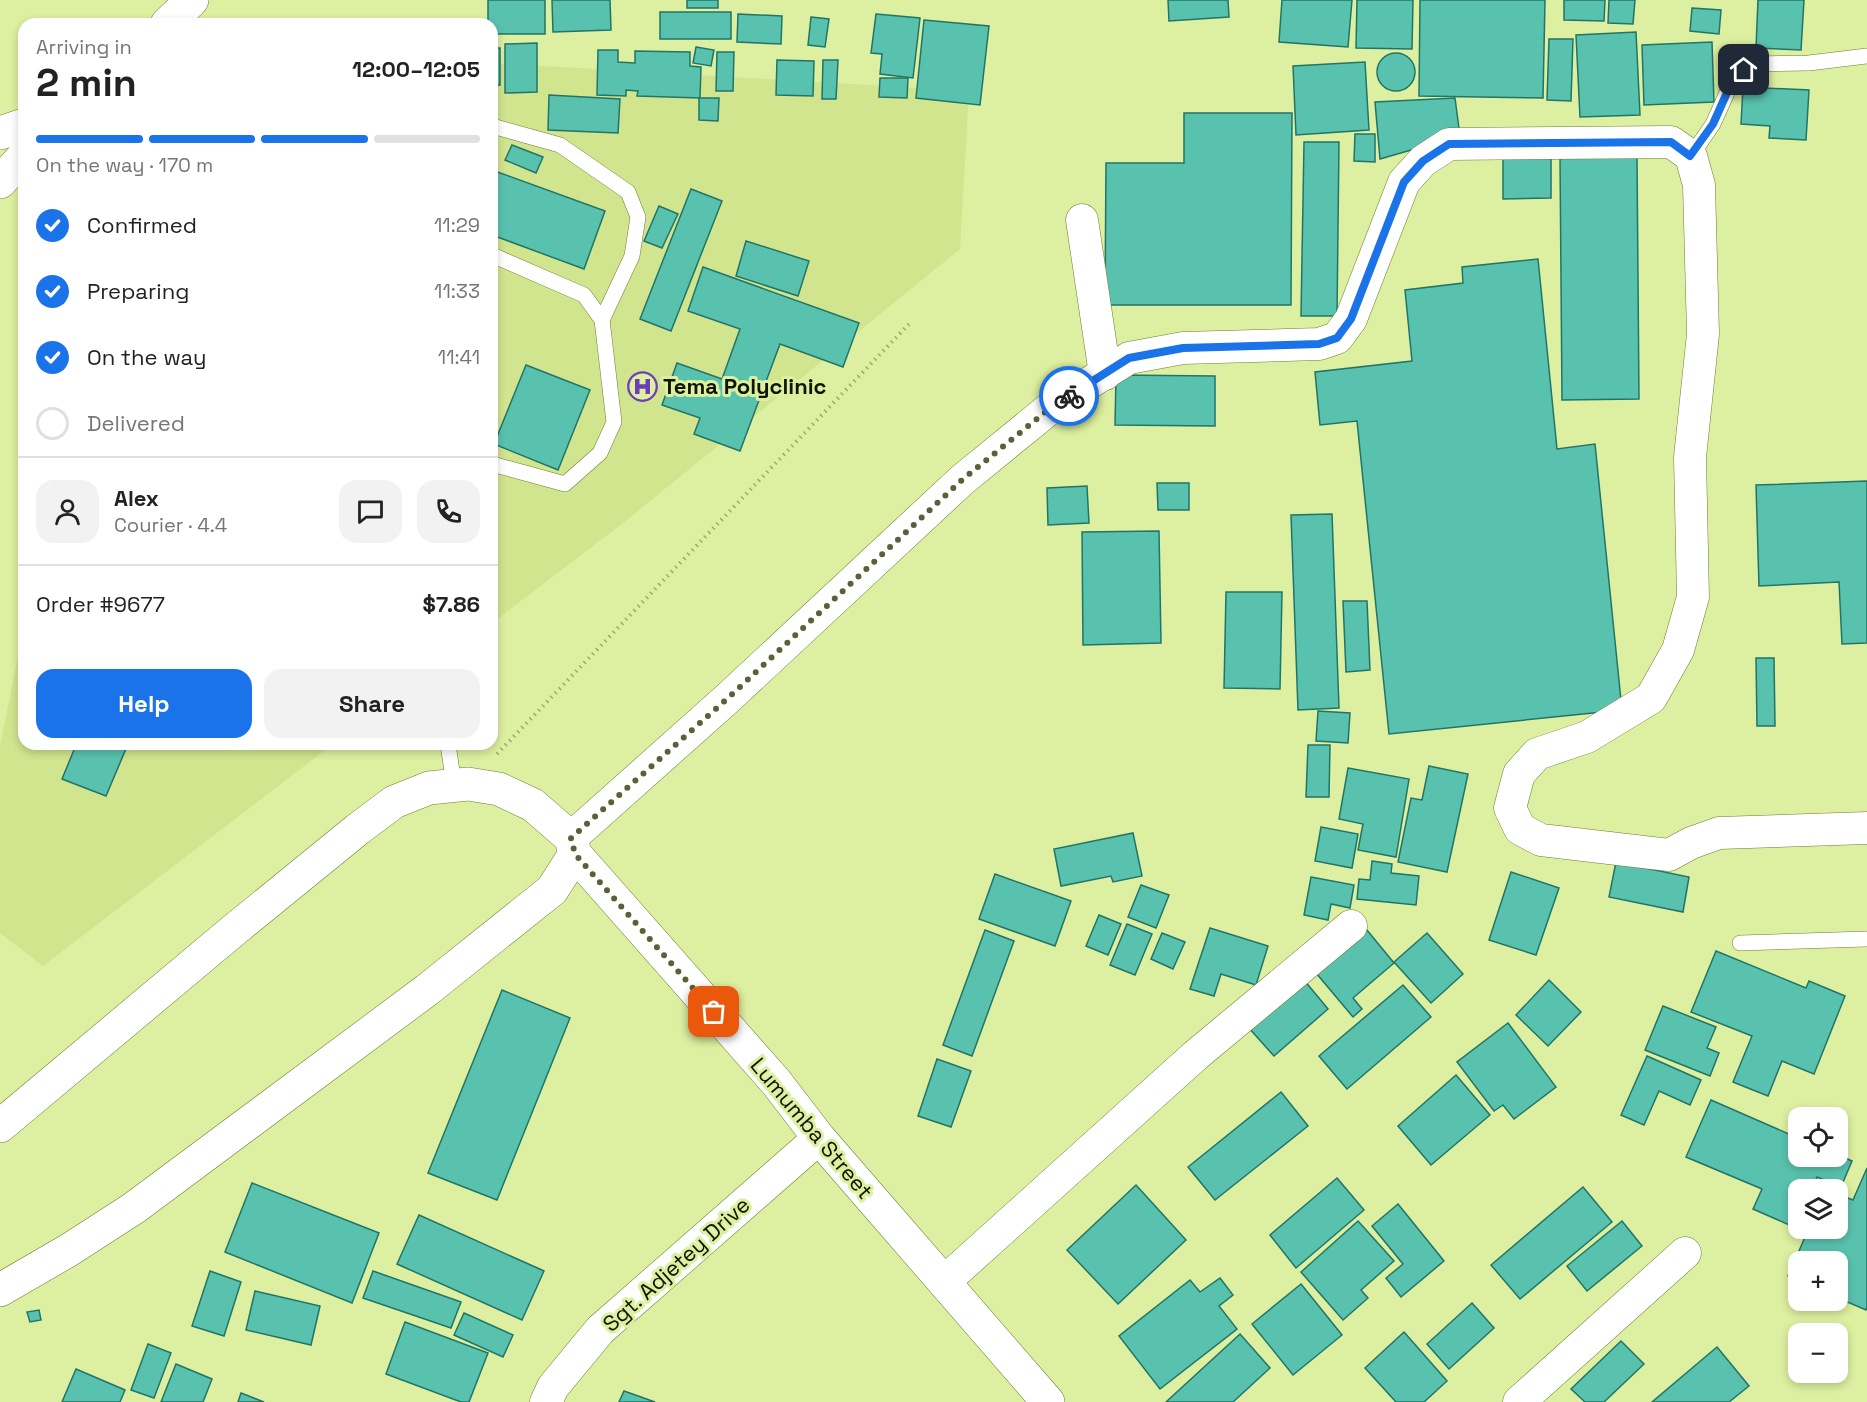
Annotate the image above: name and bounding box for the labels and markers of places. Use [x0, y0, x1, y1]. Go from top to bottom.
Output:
pin [1718, 44, 1769, 95]
hospital icon: Tema Polyclinic [626, 370, 658, 402]
place label: Tema Polyclinic [663, 372, 827, 400]
pin [688, 986, 739, 1037]

